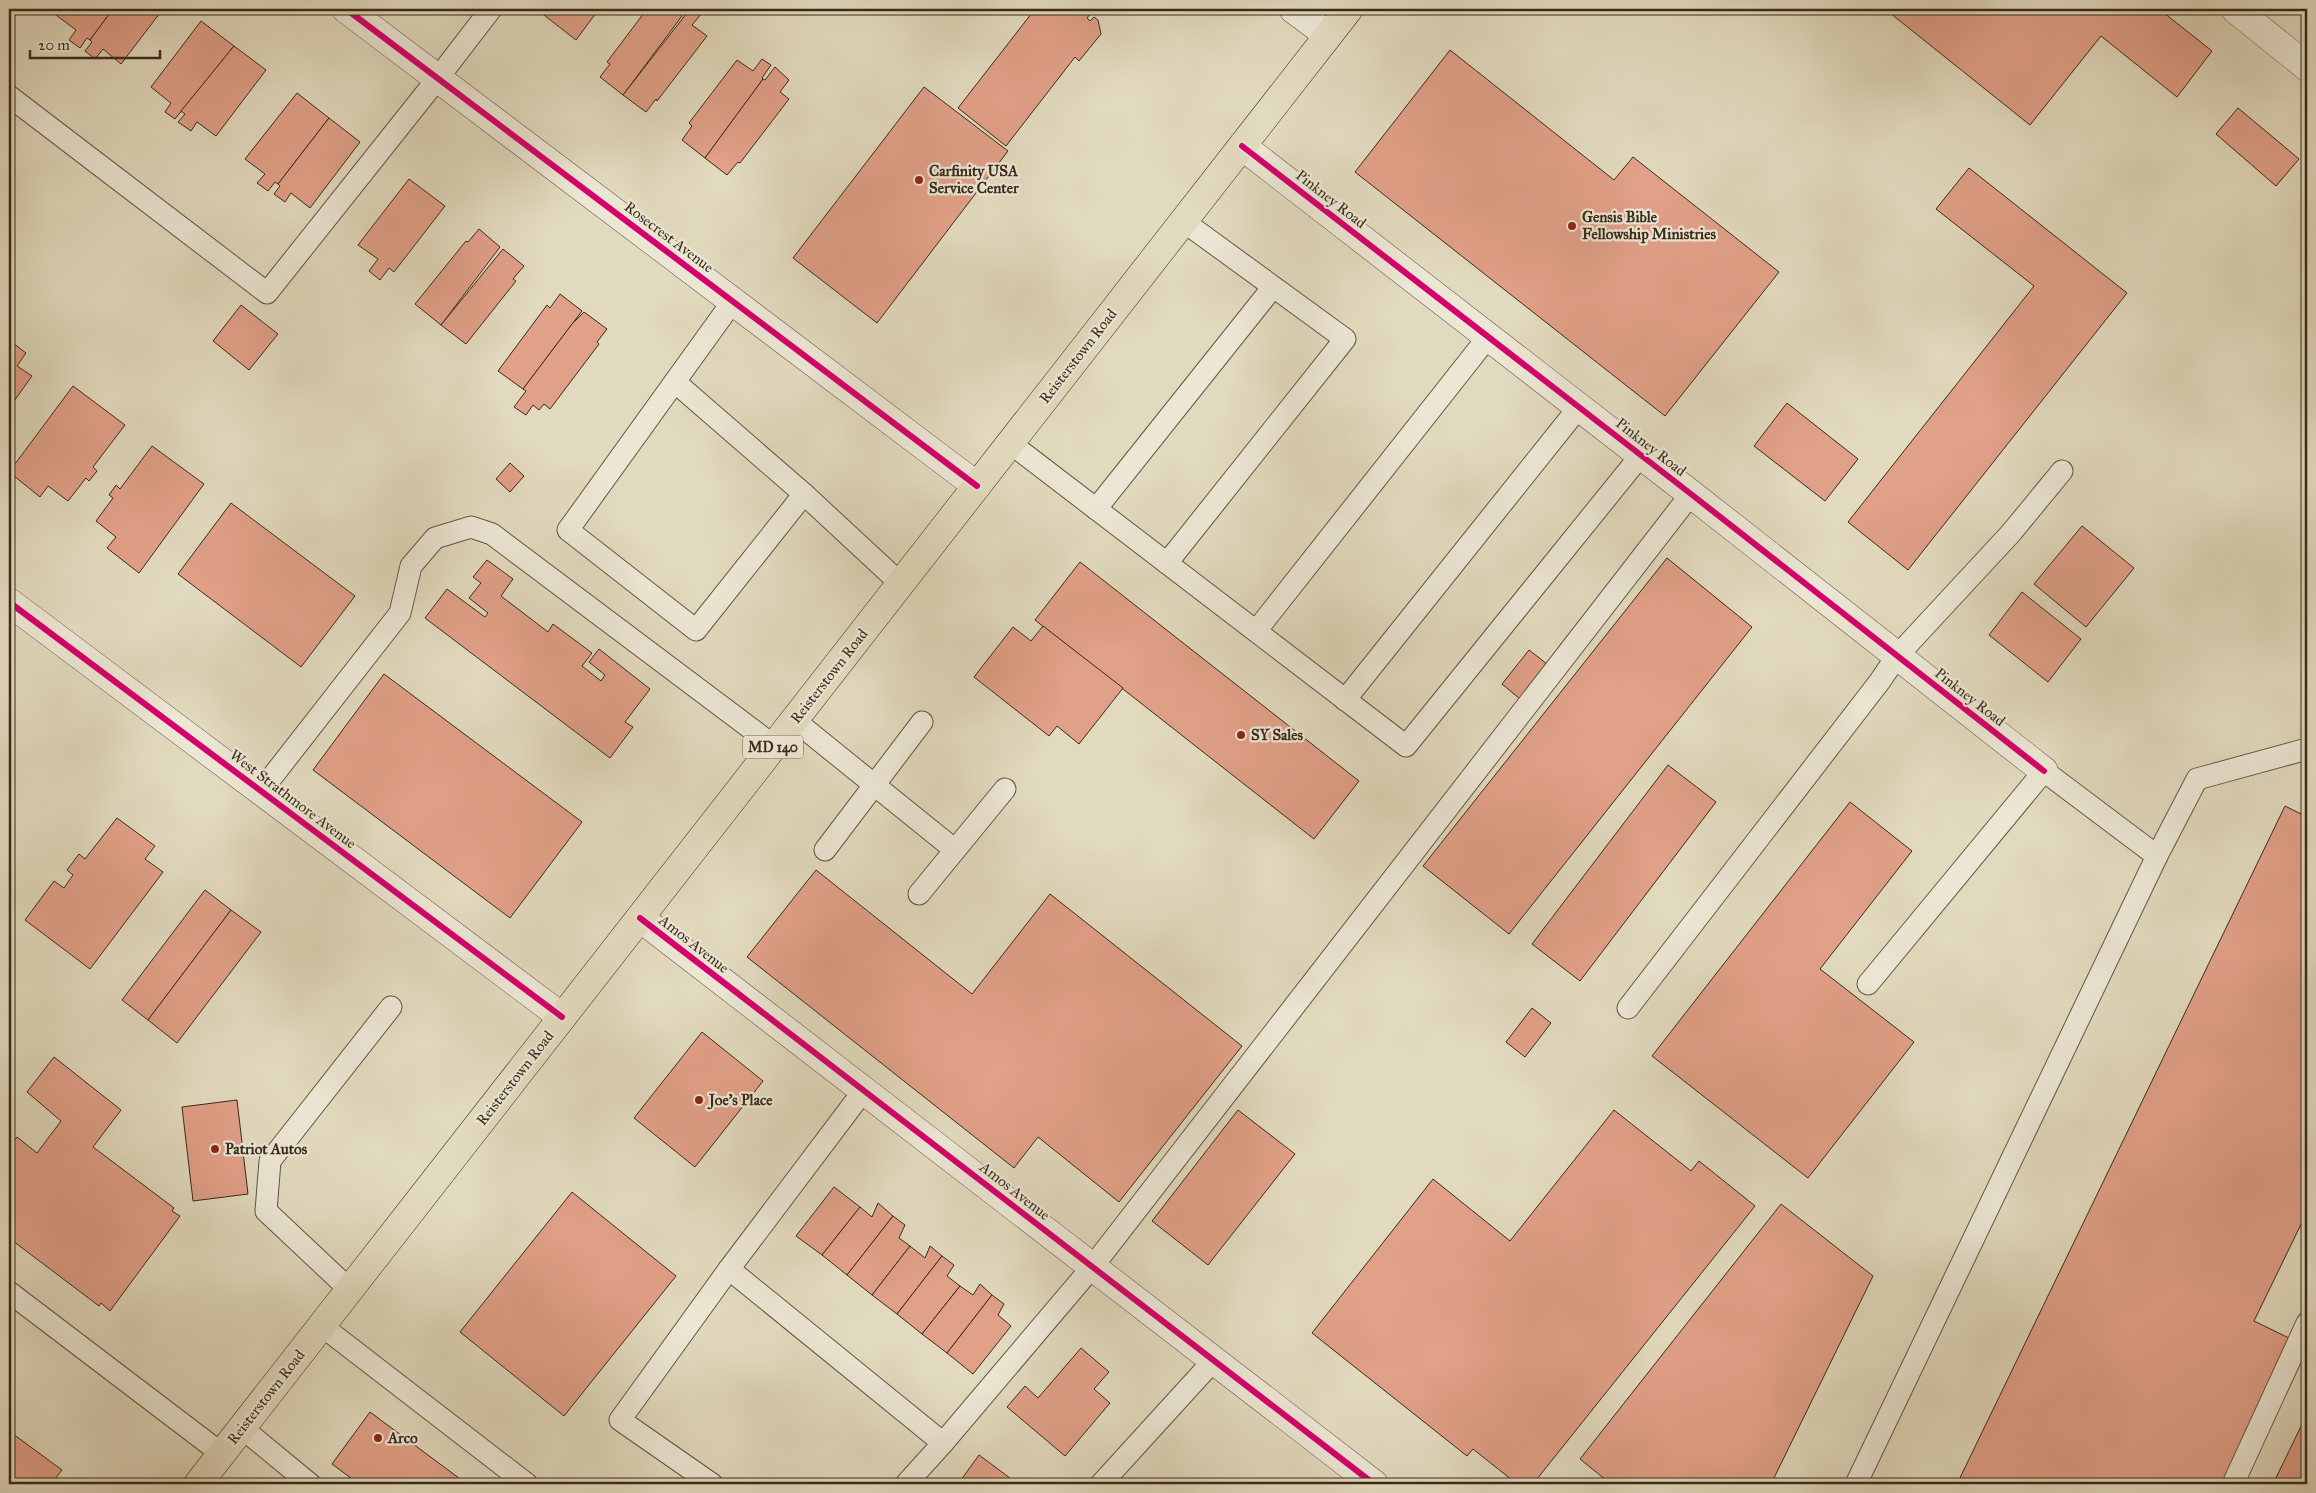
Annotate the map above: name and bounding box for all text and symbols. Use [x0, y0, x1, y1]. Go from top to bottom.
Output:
scale bar [30, 28, 160, 60]
text: 20 m [38, 36, 70, 54]
place label: Carfinity USA Service Center [929, 162, 1019, 197]
street label: Pinkney Road [1292, 166, 1370, 232]
marker: Carfinity USA Service Center [913, 174, 925, 186]
street label: Rosecrest Avenue [621, 198, 717, 276]
place label: Gensis Bible Fellowship Ministries [1582, 208, 1716, 244]
marker: Gensis Bible Fellowship Ministries [1566, 220, 1578, 232]
street label: Reisterstown Road [1035, 305, 1121, 407]
street label: Pinkney Road [1612, 414, 1690, 480]
street label: Reisterstown Road [786, 625, 872, 727]
street label: Pinkney Road [1931, 664, 2009, 730]
place label: SY Sales [1251, 726, 1304, 744]
marker: SY Sales [1235, 729, 1247, 741]
road number: MD 140 [743, 736, 803, 759]
street label: West Strathmore Avenue [226, 746, 360, 852]
street label: Amos Avenue [655, 910, 733, 977]
street label: Reisterstown Road [472, 1027, 558, 1129]
place label: Joe's Place [707, 1091, 773, 1110]
marker: Joe's Place [693, 1094, 705, 1106]
place label: Patriot Autos [225, 1140, 308, 1158]
marker: Patriot Autos [209, 1143, 221, 1155]
street label: Amos Avenue [976, 1157, 1054, 1224]
street label: Reisterstown Road [223, 1346, 309, 1448]
place label: Arco [387, 1429, 418, 1447]
marker: Arco [372, 1432, 384, 1444]

